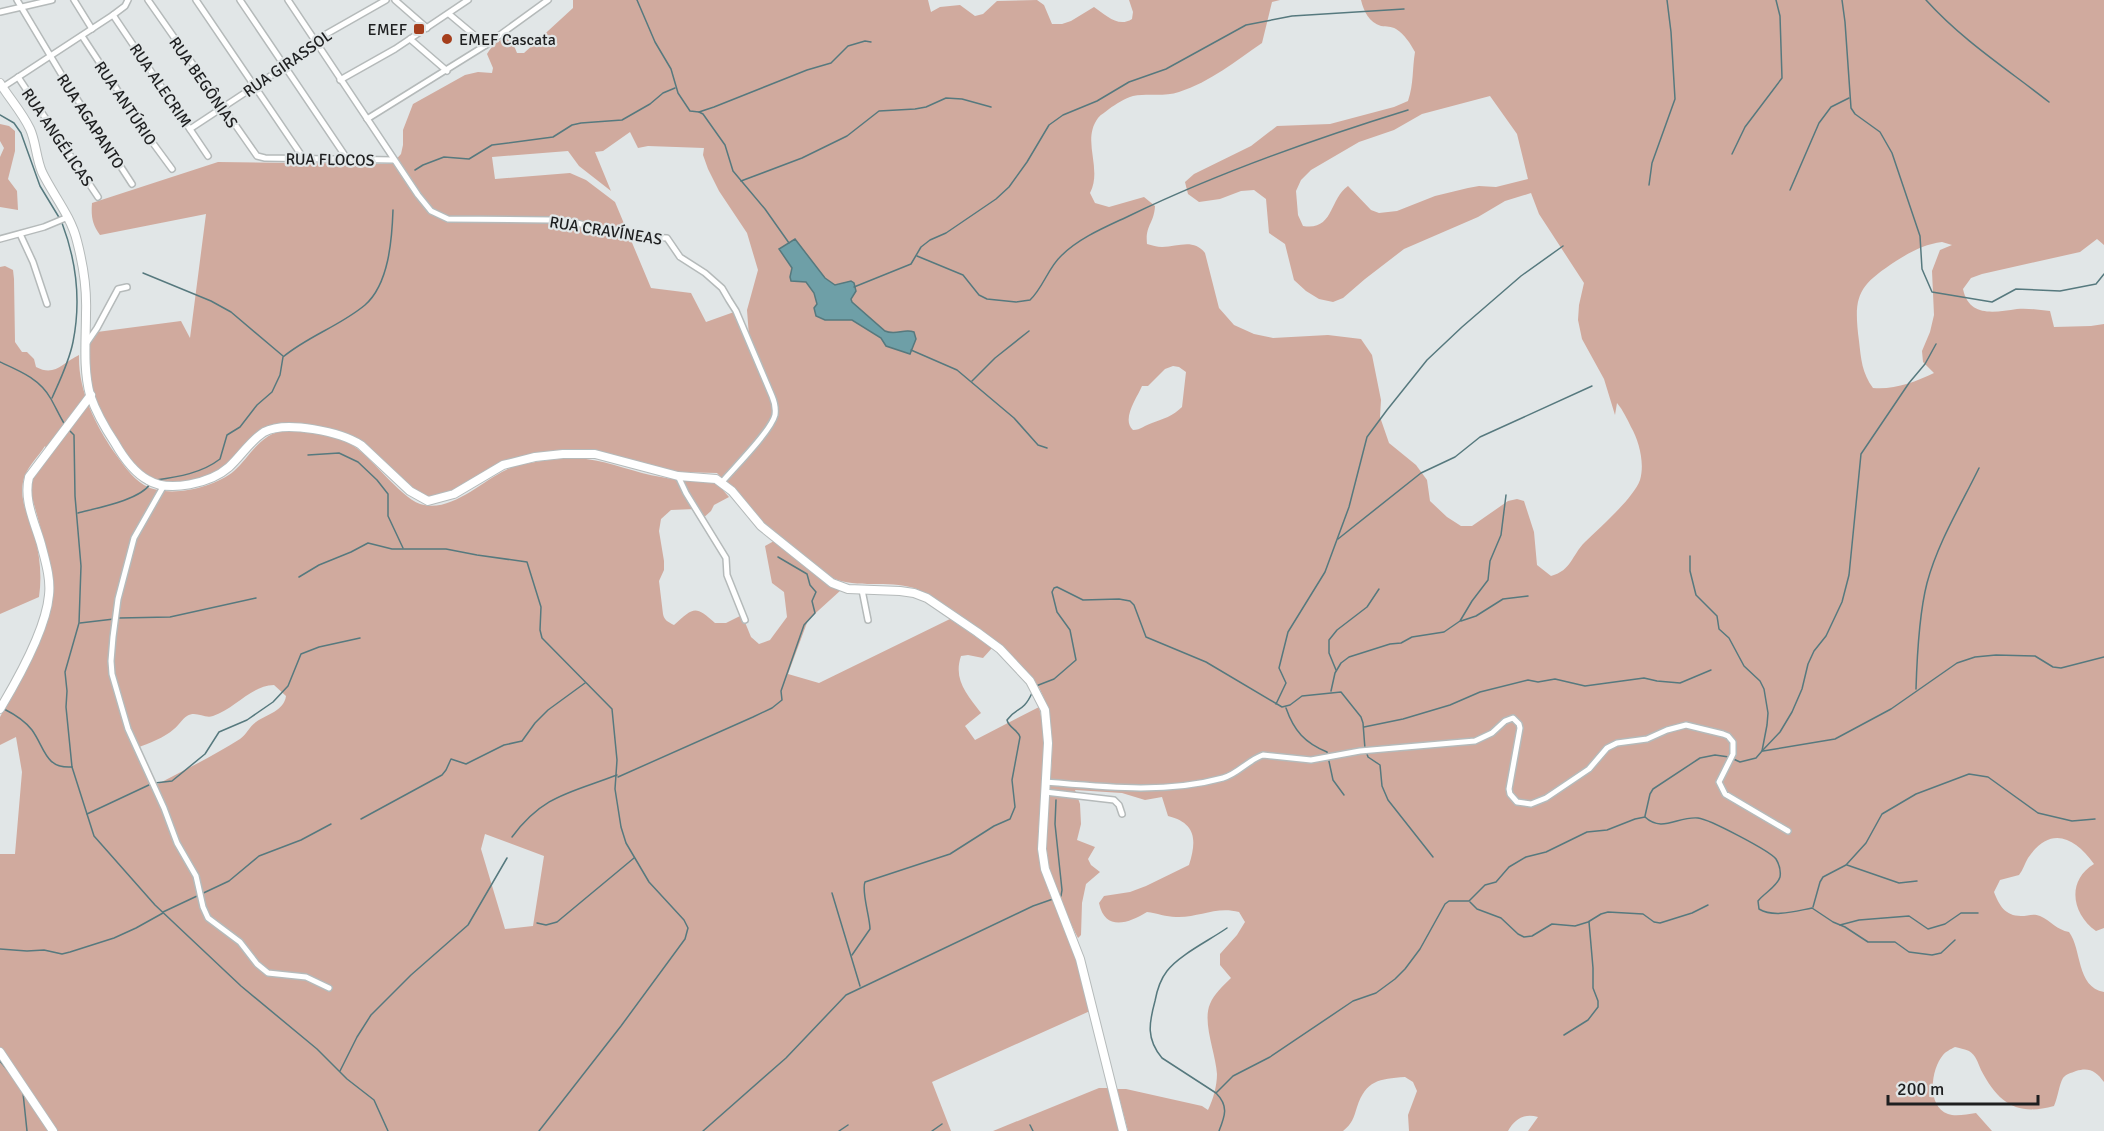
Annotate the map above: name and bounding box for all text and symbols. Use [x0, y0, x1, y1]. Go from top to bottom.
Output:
place label: EMEF [368, 20, 407, 40]
marker: EMEF [412, 22, 426, 36]
street label: RUA GIRASSOL [239, 26, 336, 102]
place label: EMEF Cascata [459, 30, 556, 50]
marker: EMEF Cascata [440, 32, 454, 46]
street label: RUA BEGÔNIAS [164, 33, 242, 132]
street label: RUA ALECRIM [125, 40, 196, 131]
street label: RUA ANTÚRIO [90, 58, 161, 149]
street label: RUA AGAPANTO [52, 70, 128, 173]
street label: RUA ANGÉLICAS [17, 85, 97, 191]
street label: RUA FLOCOS [285, 149, 375, 171]
street label: RUA CRAVÍNEAS [548, 212, 664, 250]
scale bar [1888, 1068, 2038, 1106]
text: 200 m [1897, 1078, 1944, 1100]

